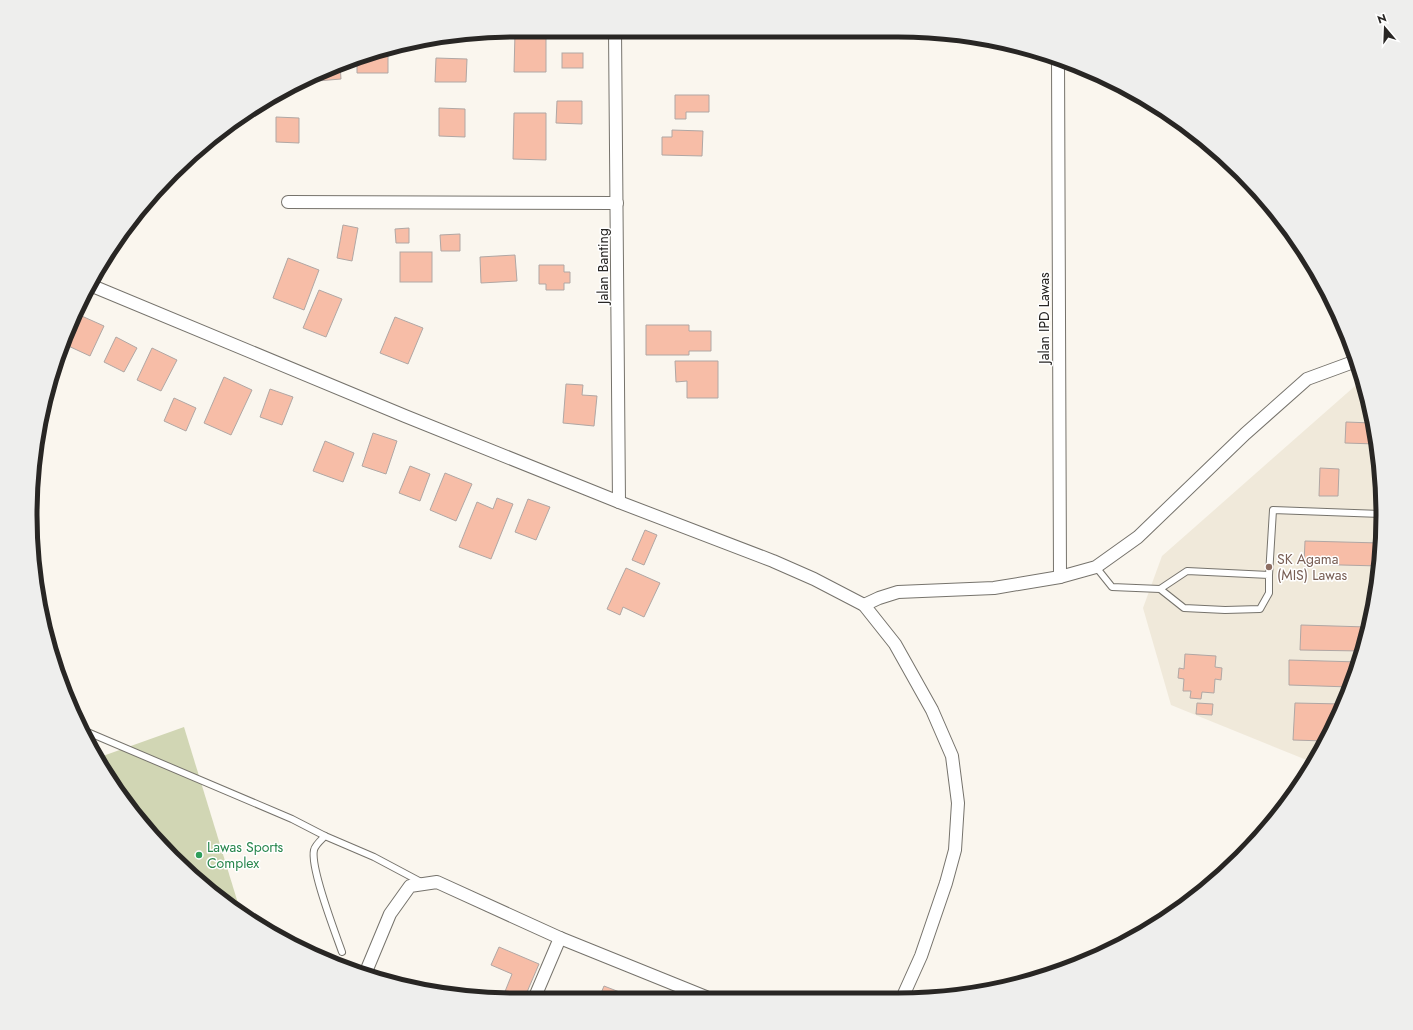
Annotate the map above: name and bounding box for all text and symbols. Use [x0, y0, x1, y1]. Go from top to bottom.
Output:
north arrow [1365, 8, 1405, 48]
text: N [1375, 10, 1388, 28]
street label: Jalan Banting [593, 228, 613, 306]
street label: Jalan IPD Lawas [1034, 272, 1054, 366]
place label: SK Agama (MIS) Lawas [1277, 549, 1348, 585]
marker: SK Agama (MIS) Lawas [1264, 562, 1274, 572]
place label: Lawas Sports Complex [207, 837, 284, 873]
marker: Lawas Sports Complex [194, 850, 204, 860]

